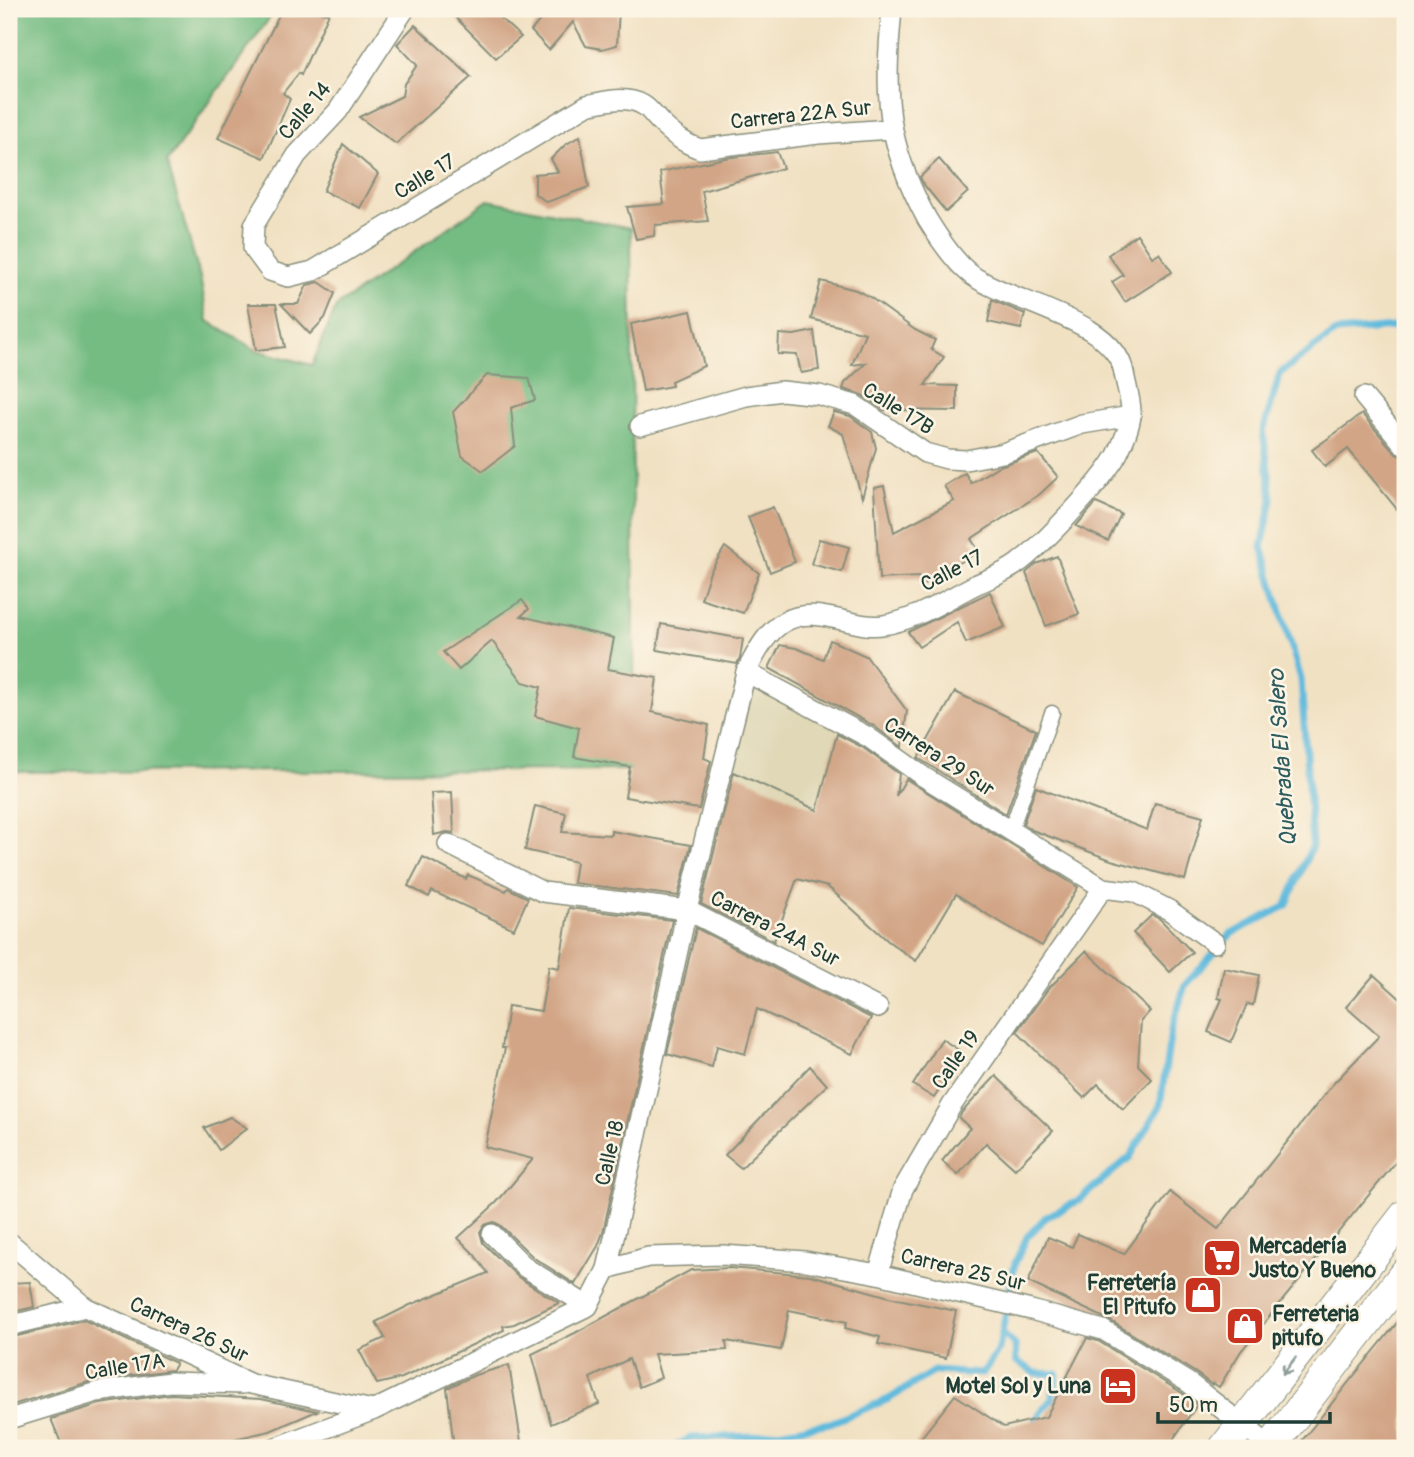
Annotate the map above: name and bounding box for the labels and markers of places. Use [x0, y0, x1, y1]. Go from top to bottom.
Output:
place label: Mercadería Justo Y Bueno [1249, 1233, 1377, 1284]
supermarket icon: Mercadería Justo Y Bueno [1201, 1237, 1243, 1279]
place label: Ferretería El Pitufo [1087, 1270, 1177, 1321]
shop icon: Ferretería El Pitufo [1182, 1274, 1224, 1316]
place label: Ferreteria pitufo [1272, 1301, 1359, 1352]
shop icon: Ferreteria pitufo [1224, 1305, 1266, 1347]
hotel icon: Motel Sol y Luna [1097, 1365, 1139, 1407]
place label: Motel Sol y Luna [946, 1373, 1091, 1400]

